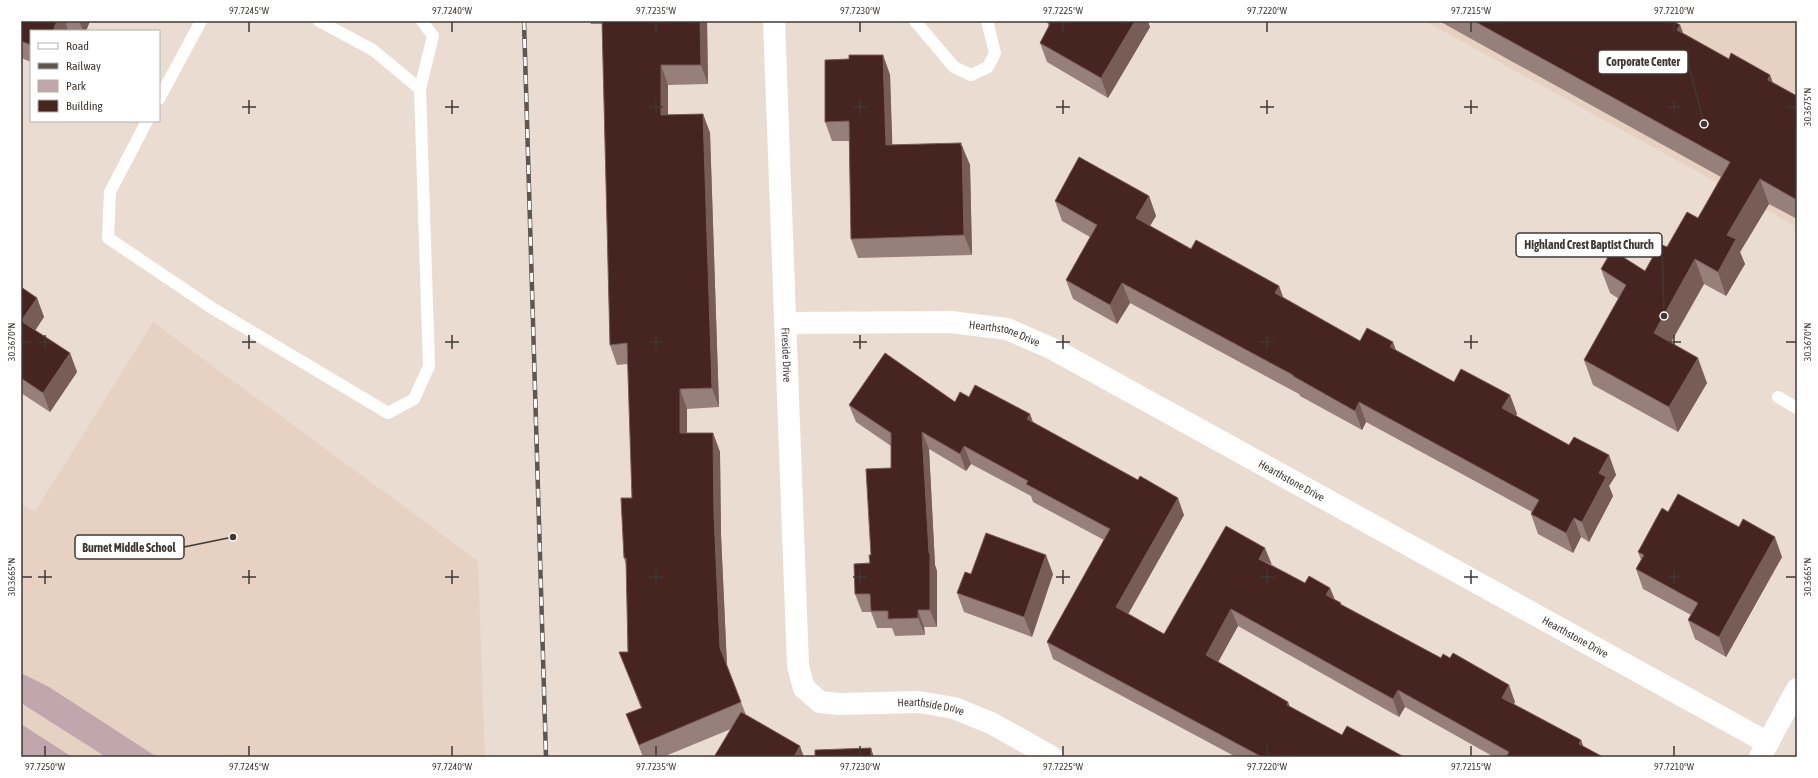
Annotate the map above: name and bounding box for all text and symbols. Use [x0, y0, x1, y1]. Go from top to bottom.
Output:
text: 97.7245°W [229, 5, 270, 16]
text: 97.7240°W [432, 5, 473, 16]
text: 97.7235°W [636, 5, 677, 16]
text: 97.7230°W [840, 5, 881, 16]
text: 97.7225°W [1043, 5, 1084, 16]
text: 97.7220°W [1247, 5, 1288, 16]
text: 97.7215°W [1451, 5, 1492, 16]
text: 97.7210°W [1654, 5, 1695, 16]
legend [30, 30, 160, 122]
text: Road [66, 39, 89, 53]
callout: Corporate Center [1598, 50, 1688, 74]
text: Corporate Center [1606, 55, 1681, 69]
text: Railway [66, 59, 101, 73]
text: Park [66, 79, 87, 93]
text: 30.3675°N [1802, 88, 1813, 126]
text: Building [66, 99, 104, 113]
callout: Highland Crest Baptist Church [1516, 233, 1662, 257]
text: Highland Crest Baptist Church [1524, 238, 1654, 252]
street label: Hearthstone Drive [968, 318, 1042, 349]
text: 30.3670°N [6, 323, 17, 361]
text: 30.3670°N [1802, 323, 1813, 361]
street label: Fireside Drive [779, 327, 793, 382]
street label: Hearthstone Drive [1256, 457, 1327, 503]
callout: Burnet Middle School [75, 535, 184, 559]
text: Burnet Middle School [82, 541, 177, 555]
text: 30.3665°N [6, 558, 17, 596]
text: 30.3665°N [1802, 558, 1813, 596]
street label: Hearthstone Drive [1540, 614, 1610, 660]
street label: Hearthside Drive [897, 696, 966, 718]
text: 97.7250°W [25, 761, 66, 772]
text: 97.7245°W [229, 761, 270, 772]
text: 97.7240°W [432, 761, 473, 772]
text: 97.7235°W [636, 761, 677, 772]
text: 97.7230°W [840, 761, 881, 772]
text: 97.7225°W [1043, 761, 1084, 772]
text: 97.7220°W [1247, 761, 1288, 772]
text: 97.7215°W [1451, 761, 1492, 772]
text: 97.7210°W [1654, 761, 1695, 772]

